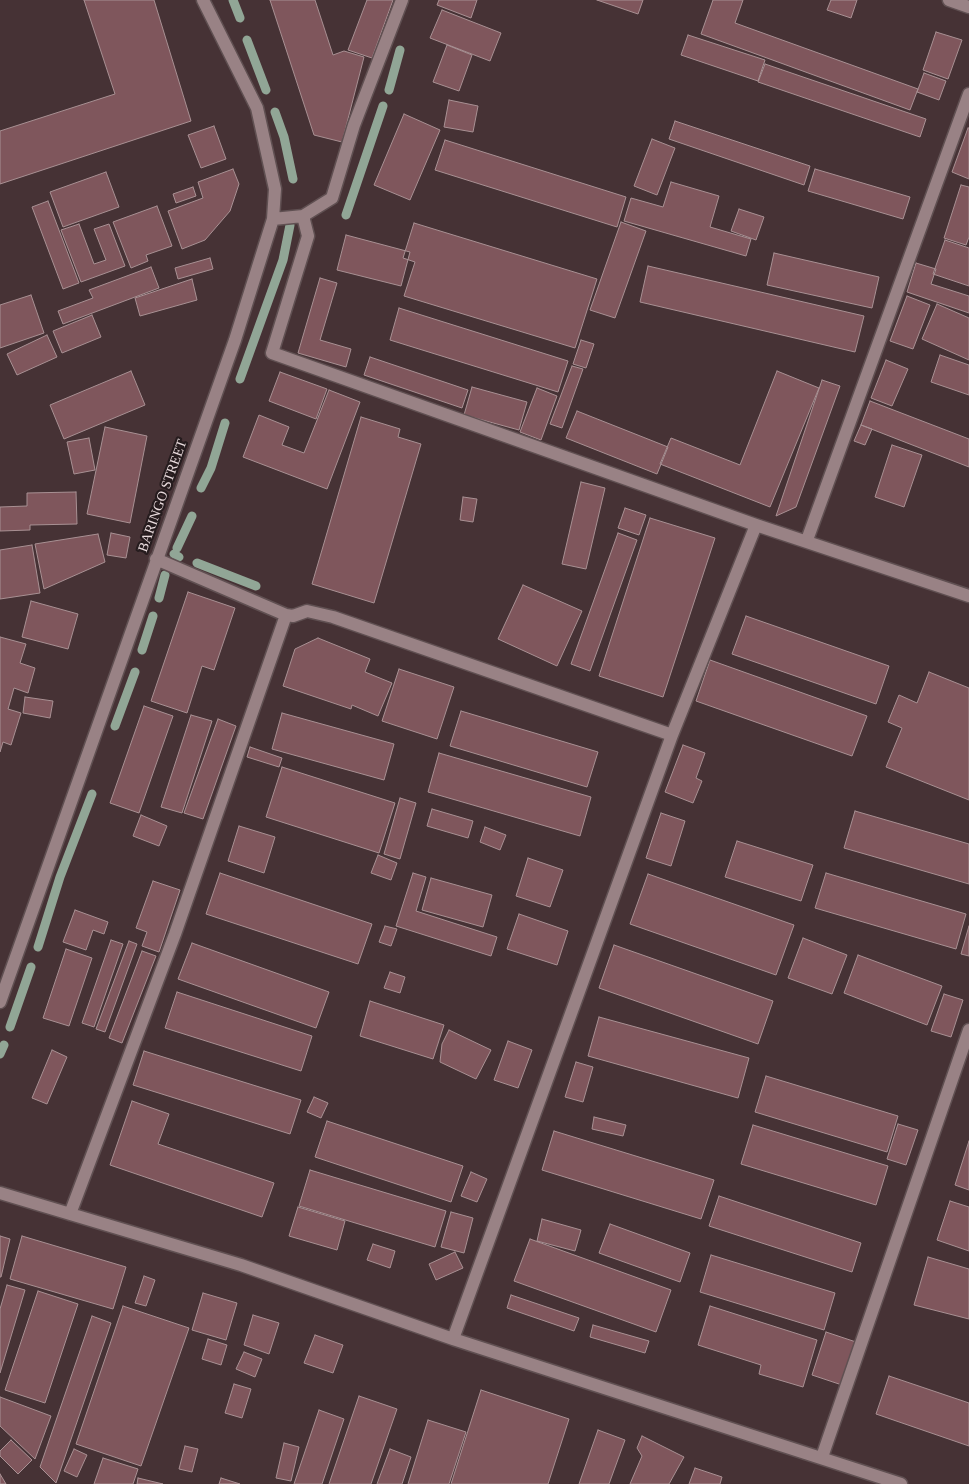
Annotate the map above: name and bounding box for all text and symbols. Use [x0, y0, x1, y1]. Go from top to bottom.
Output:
street label: BARINGO STREET [135, 437, 191, 555]

